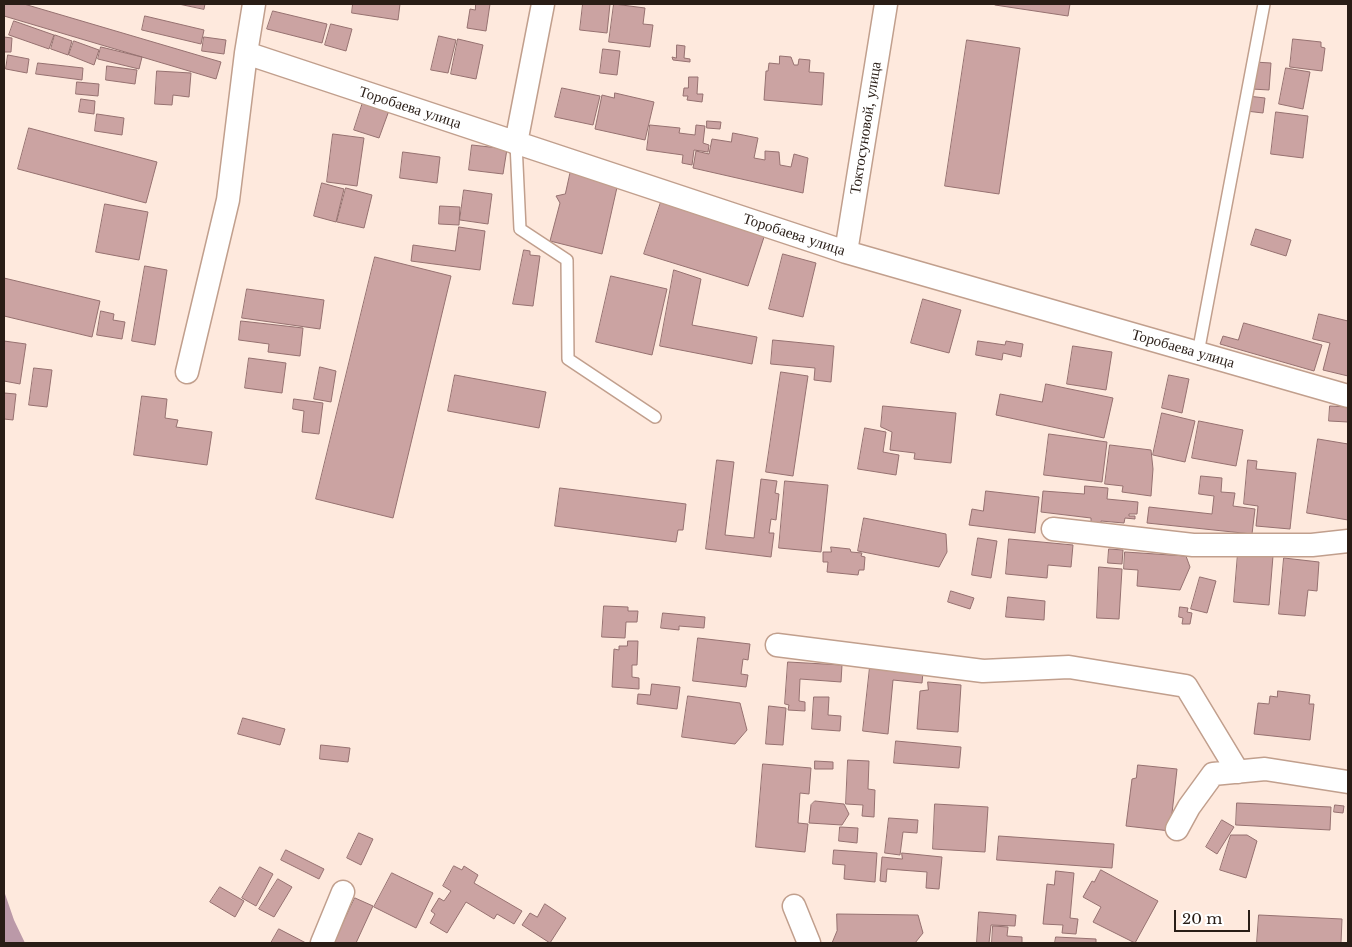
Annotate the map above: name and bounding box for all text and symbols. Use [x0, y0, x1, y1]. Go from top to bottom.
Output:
street label: Токтосуновой, улица [847, 60, 885, 196]
street label: Торобаева улица [357, 83, 463, 133]
street label: Торобаева улица [741, 210, 847, 260]
street label: Торобаева улица [1129, 326, 1237, 372]
scale bar [1177, 900, 1253, 932]
text: 20 m [1182, 909, 1222, 928]

